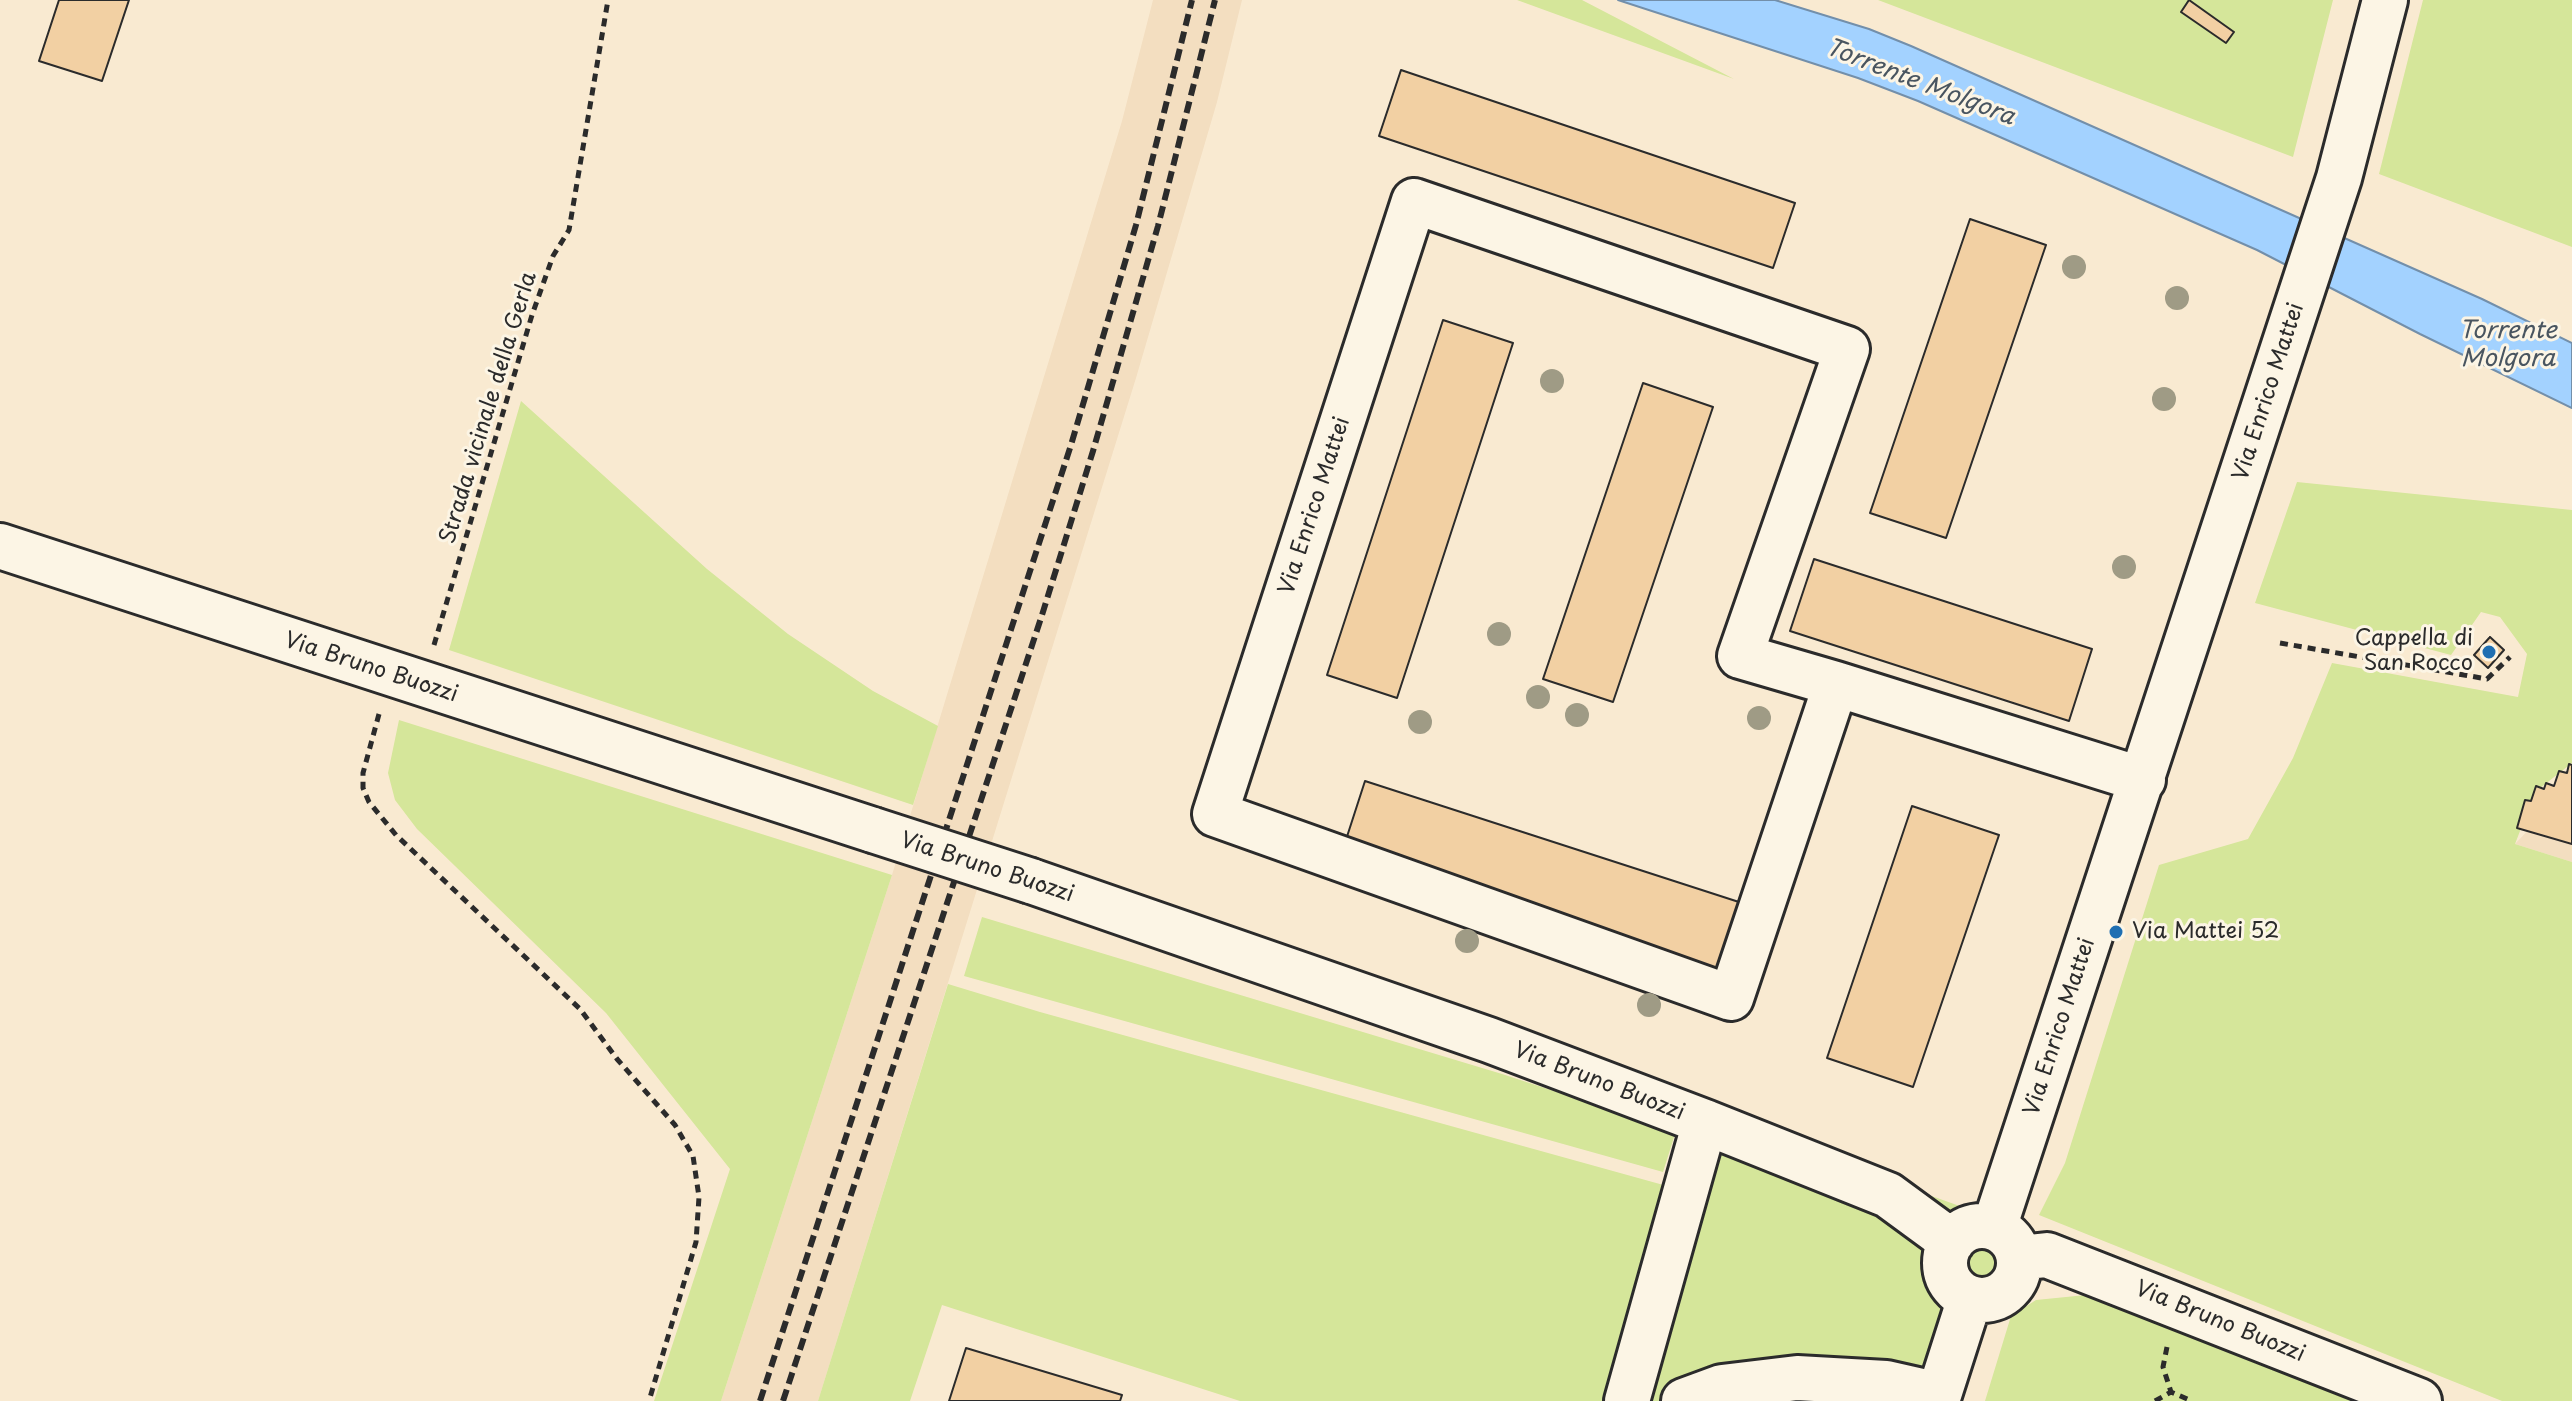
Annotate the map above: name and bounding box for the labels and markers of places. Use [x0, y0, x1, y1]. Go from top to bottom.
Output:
place label: Cappella di San Rocco [2355, 626, 2473, 678]
marker: Cappella di San Rocco [2480, 643, 2498, 661]
place label: Via Mattei 52 [2132, 919, 2279, 945]
marker: Via Mattei 52 [2107, 923, 2125, 941]

